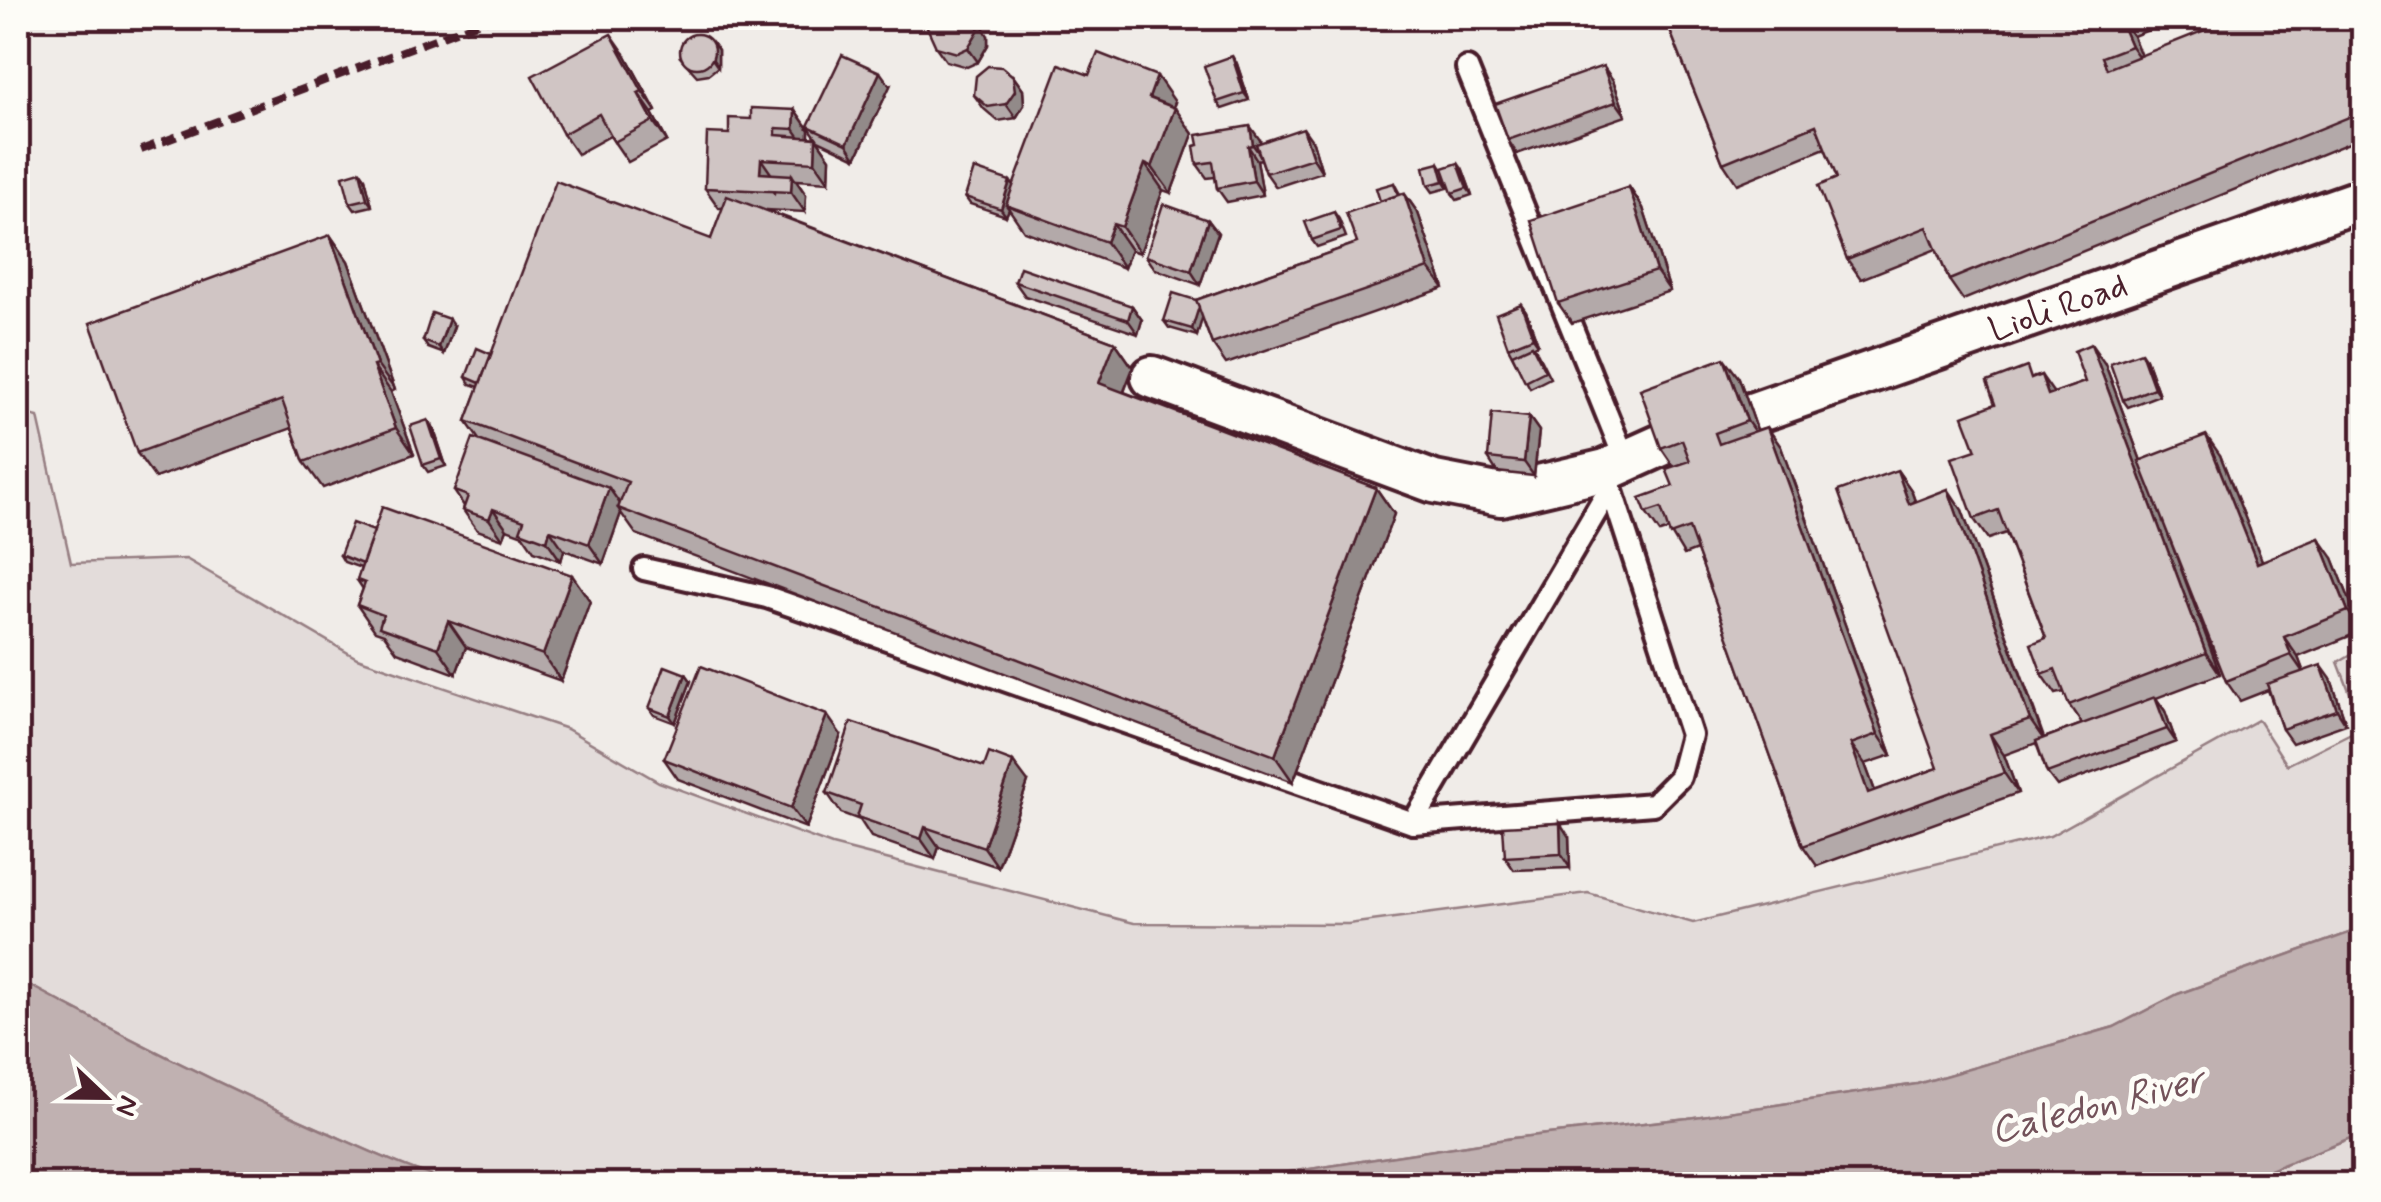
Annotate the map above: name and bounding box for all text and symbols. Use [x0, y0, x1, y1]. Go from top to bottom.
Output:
street label: Lioli Road [1983, 263, 2134, 354]
north arrow [55, 1047, 155, 1147]
water label: Caledon River [1986, 1055, 2213, 1157]
text: N [105, 1090, 147, 1121]

